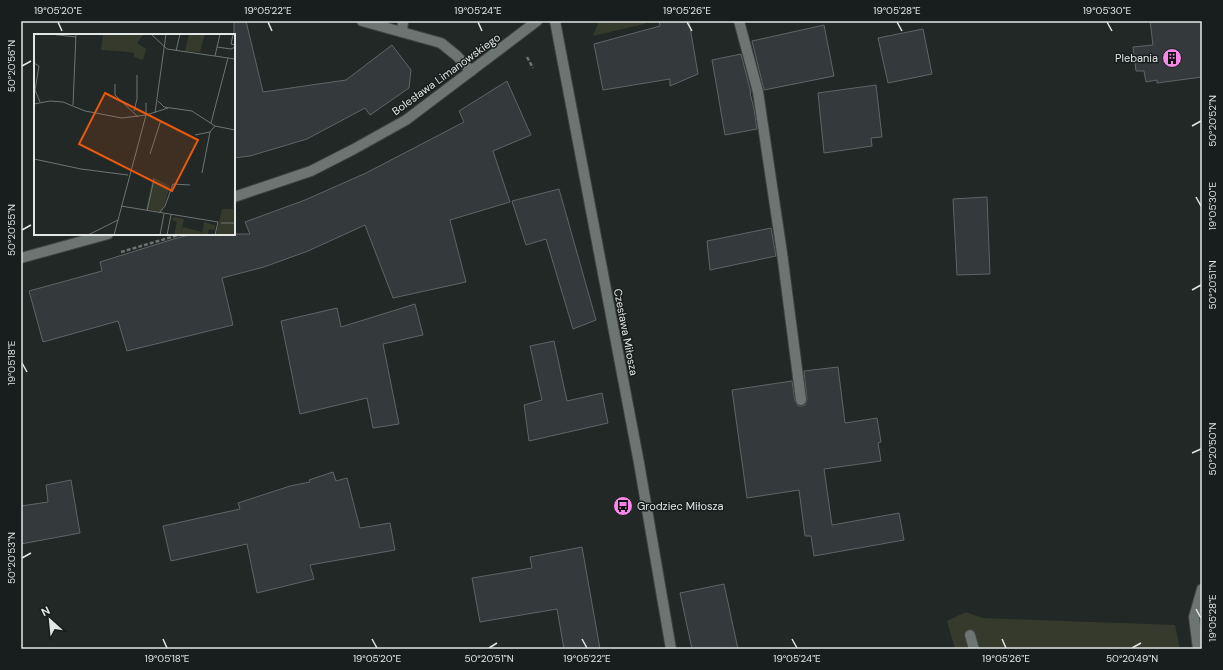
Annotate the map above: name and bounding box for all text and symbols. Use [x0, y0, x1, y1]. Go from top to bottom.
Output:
text: 19°05'20"E [34, 4, 82, 17]
text: 19°05'22"E [244, 4, 292, 17]
text: 19°05'24"E [454, 4, 502, 17]
text: 19°05'26"E [663, 4, 711, 17]
text: 19°05'28"E [873, 4, 921, 17]
text: 19°05'30"E [1083, 4, 1132, 17]
street label: Bolesława Limanowskiego [389, 30, 503, 118]
inset map [34, 34, 235, 235]
text: 50°20'56"N [5, 40, 18, 92]
building icon: Plebania [1161, 47, 1183, 69]
place label: Plebania [1115, 51, 1158, 65]
text: 50°20'52"N [1206, 95, 1219, 147]
text: 19°05'30"E [1206, 181, 1219, 230]
text: 50°20'55"N [5, 204, 18, 256]
text: 50°20'51"N [1206, 260, 1219, 310]
street label: Czesława Miłosza [611, 287, 641, 377]
text: 19°05'18"E [5, 340, 18, 385]
text: 50°20'50"N [1206, 422, 1219, 475]
bus stop icon: Grodziec Miłosza [612, 495, 634, 517]
place label: Grodziec Miłosza [637, 499, 723, 513]
text: 50°20'53"N [5, 532, 18, 584]
text: 19°05'28"E [1206, 594, 1219, 642]
north arrow [30, 600, 70, 640]
text: N [39, 603, 52, 619]
text: 19°05'18"E [145, 652, 190, 665]
text: 19°05'20"E [353, 652, 401, 665]
text: 50°20'51"N [464, 652, 514, 665]
text: 19°05'22"E [563, 652, 611, 665]
text: 19°05'24"E [773, 652, 821, 665]
text: 19°05'26"E [982, 652, 1030, 665]
text: 50°20'49"N [1106, 652, 1158, 665]

